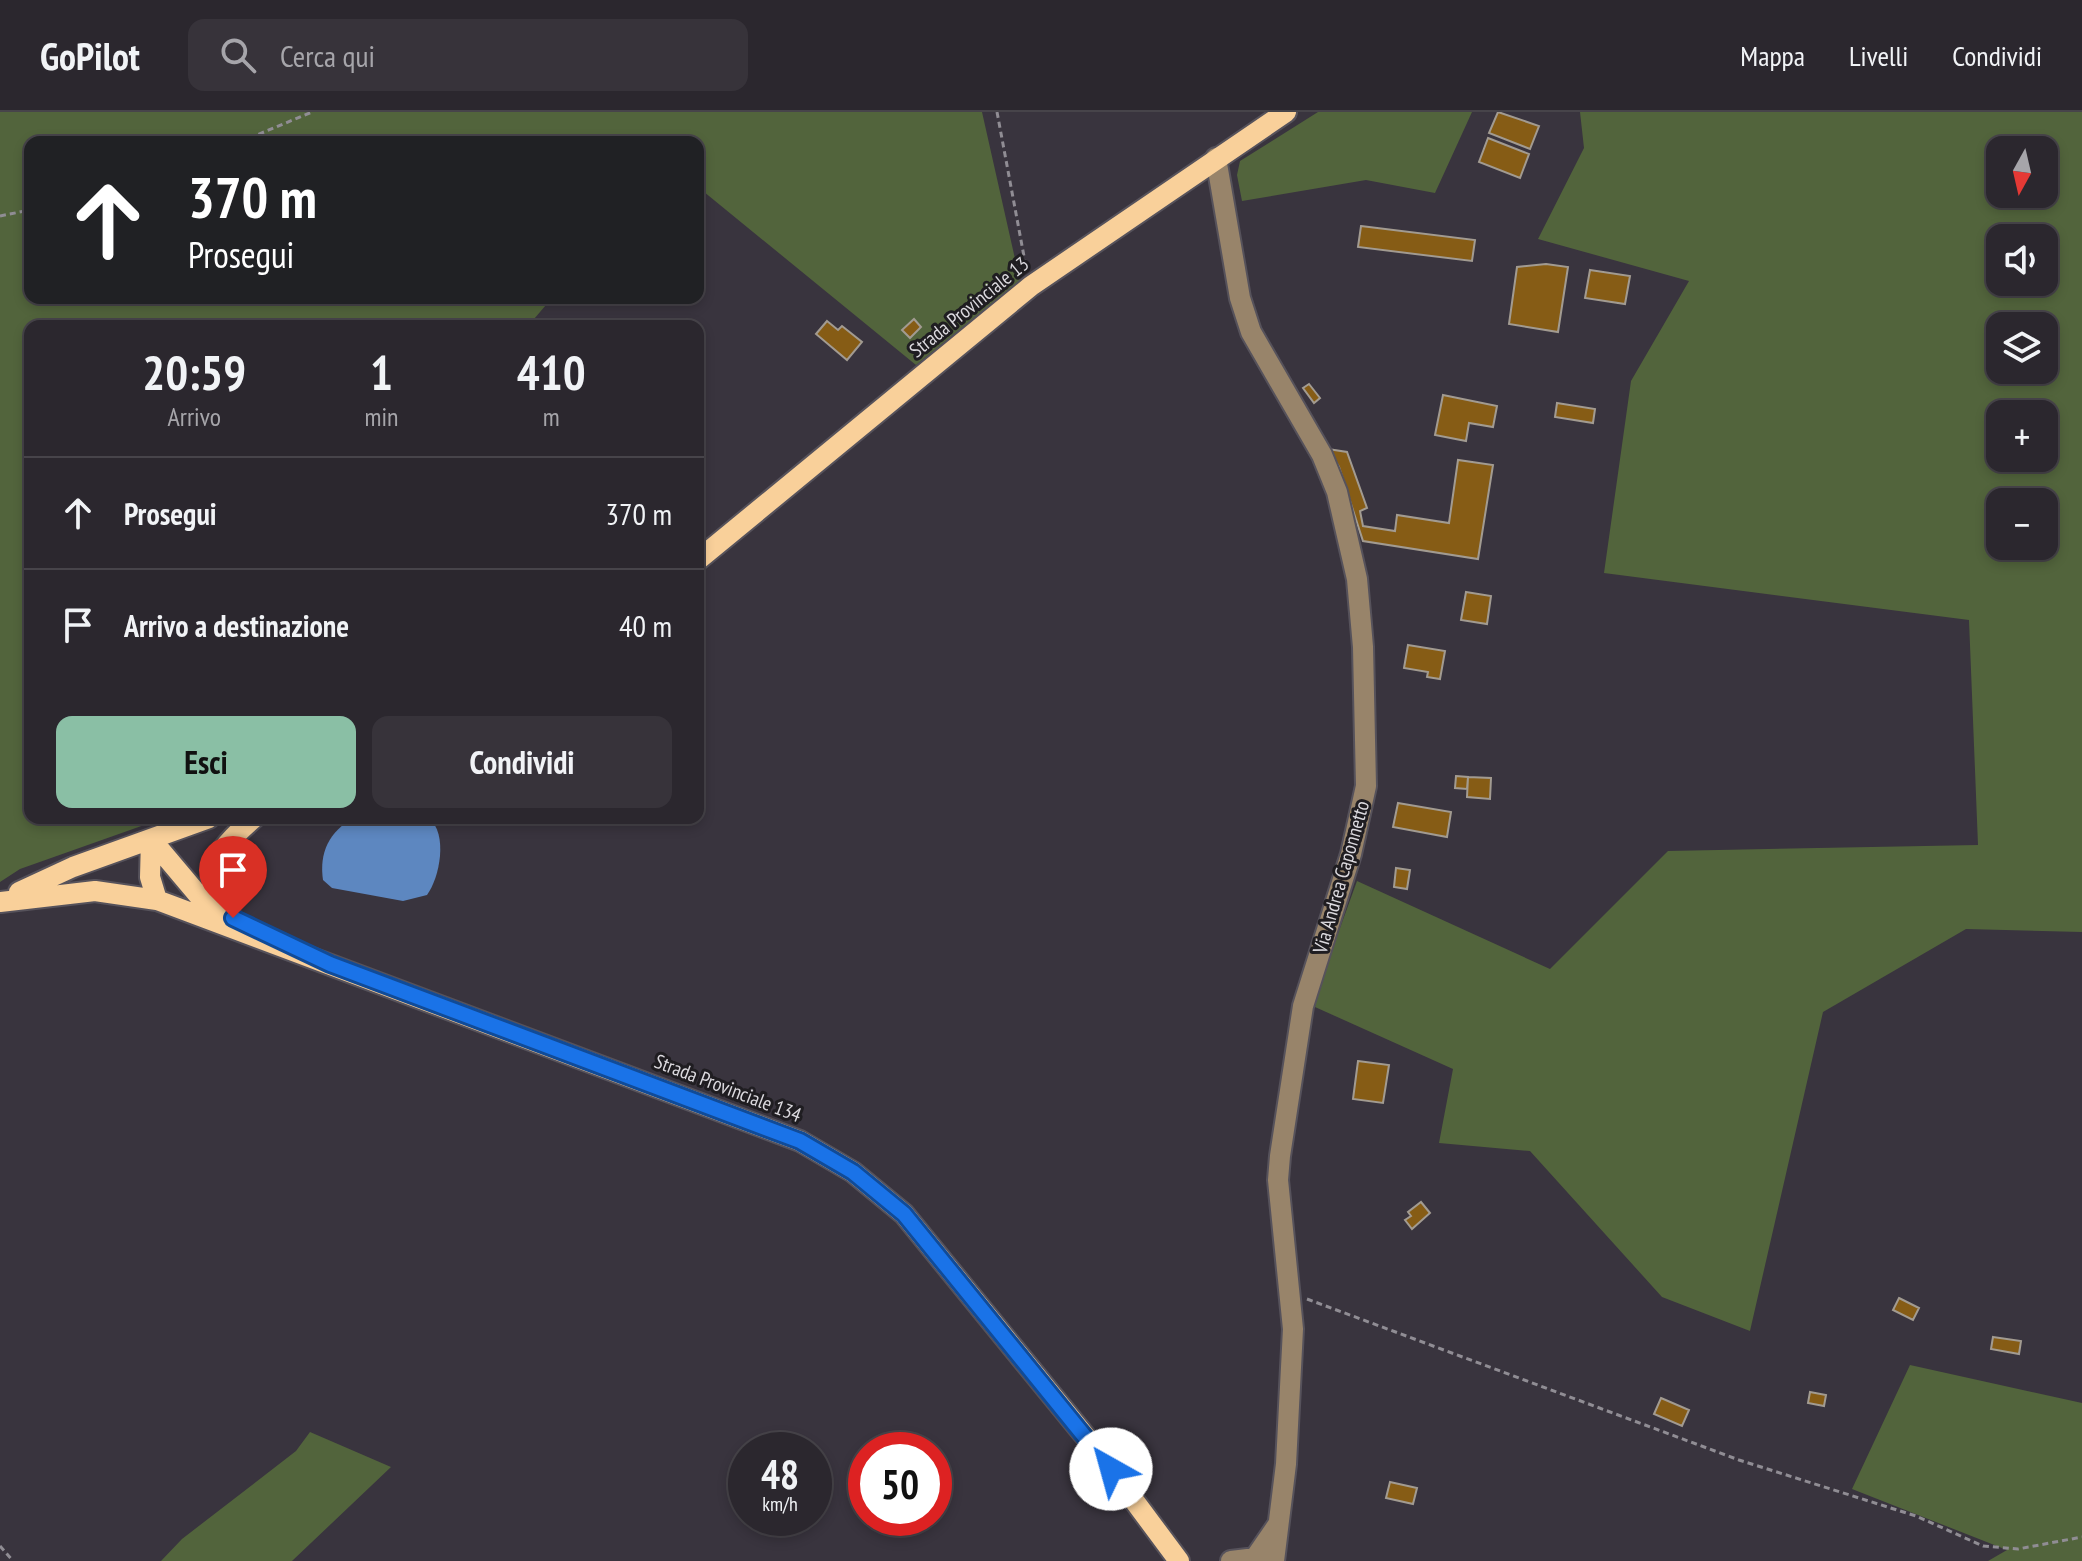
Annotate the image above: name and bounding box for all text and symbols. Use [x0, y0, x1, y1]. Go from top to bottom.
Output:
search box [188, 19, 748, 91]
text: GoPilot [40, 31, 140, 80]
icon: search [216, 33, 260, 77]
text: Cerca qui [280, 36, 375, 75]
text: Mappa [1740, 37, 1805, 74]
text: Livelli [1849, 37, 1908, 74]
text: Condividi [1952, 37, 2042, 74]
north arrow [1986, 136, 2058, 208]
map controls [1986, 136, 2058, 560]
text: 370 m [188, 161, 317, 233]
icon: ahead [56, 168, 160, 272]
button: sound [1986, 224, 2058, 296]
text: Prosegui [188, 231, 294, 278]
street label: Strada Provinciale 13 [904, 251, 1034, 363]
button: layers [1986, 312, 2058, 384]
text: 20:59 [142, 341, 246, 403]
text: 1 [370, 341, 393, 403]
text: 410 [517, 341, 586, 403]
text: Arrivo [167, 400, 221, 433]
text: min [364, 400, 398, 433]
text: m [543, 400, 560, 433]
button: + [1986, 400, 2058, 472]
button: − [1986, 488, 2058, 560]
icon: ahead [56, 491, 100, 535]
text: Prosegui [124, 494, 217, 533]
text: 370 m [606, 494, 672, 533]
icon: arrive [56, 603, 100, 647]
text: Arrivo a destinazione [124, 606, 349, 645]
text: 40 m [619, 606, 672, 645]
button: Esci [56, 716, 356, 808]
button: Condividi [372, 716, 672, 808]
street label: Via Andrea Caponnetto [1306, 798, 1375, 957]
pin [199, 836, 267, 918]
icon: arrive [211, 848, 255, 892]
street label: Strada Provinciale 134 [651, 1048, 805, 1128]
position arrow [1069, 1427, 1153, 1511]
speed limit sign: 50 [848, 1432, 952, 1536]
text: 48 [761, 1448, 799, 1500]
text: km/h [762, 1491, 798, 1517]

